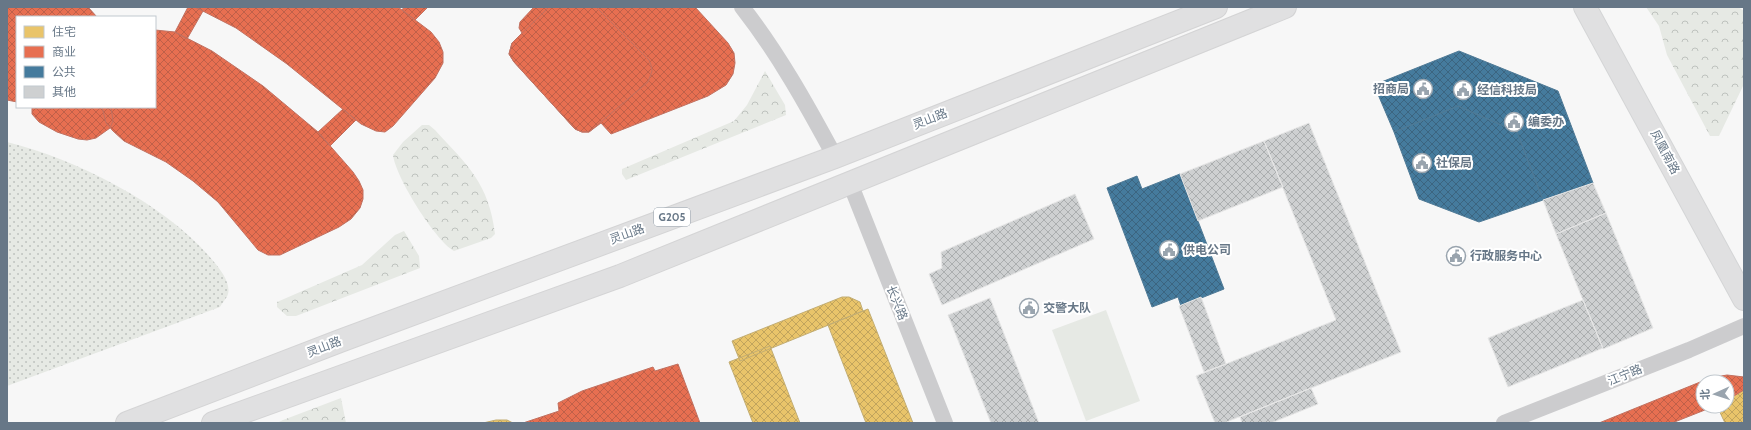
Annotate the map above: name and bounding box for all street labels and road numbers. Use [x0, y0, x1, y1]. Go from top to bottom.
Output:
street label: 灵山路 [910, 105, 949, 132]
street label: 凤凰南路 [1648, 127, 1683, 176]
road number: G205 [654, 208, 690, 226]
street label: 灵山路 [607, 220, 646, 247]
street label: 长兴路 [884, 283, 911, 322]
street label: 灵山路 [304, 333, 343, 360]
street label: 江宁路 [1605, 361, 1644, 388]

